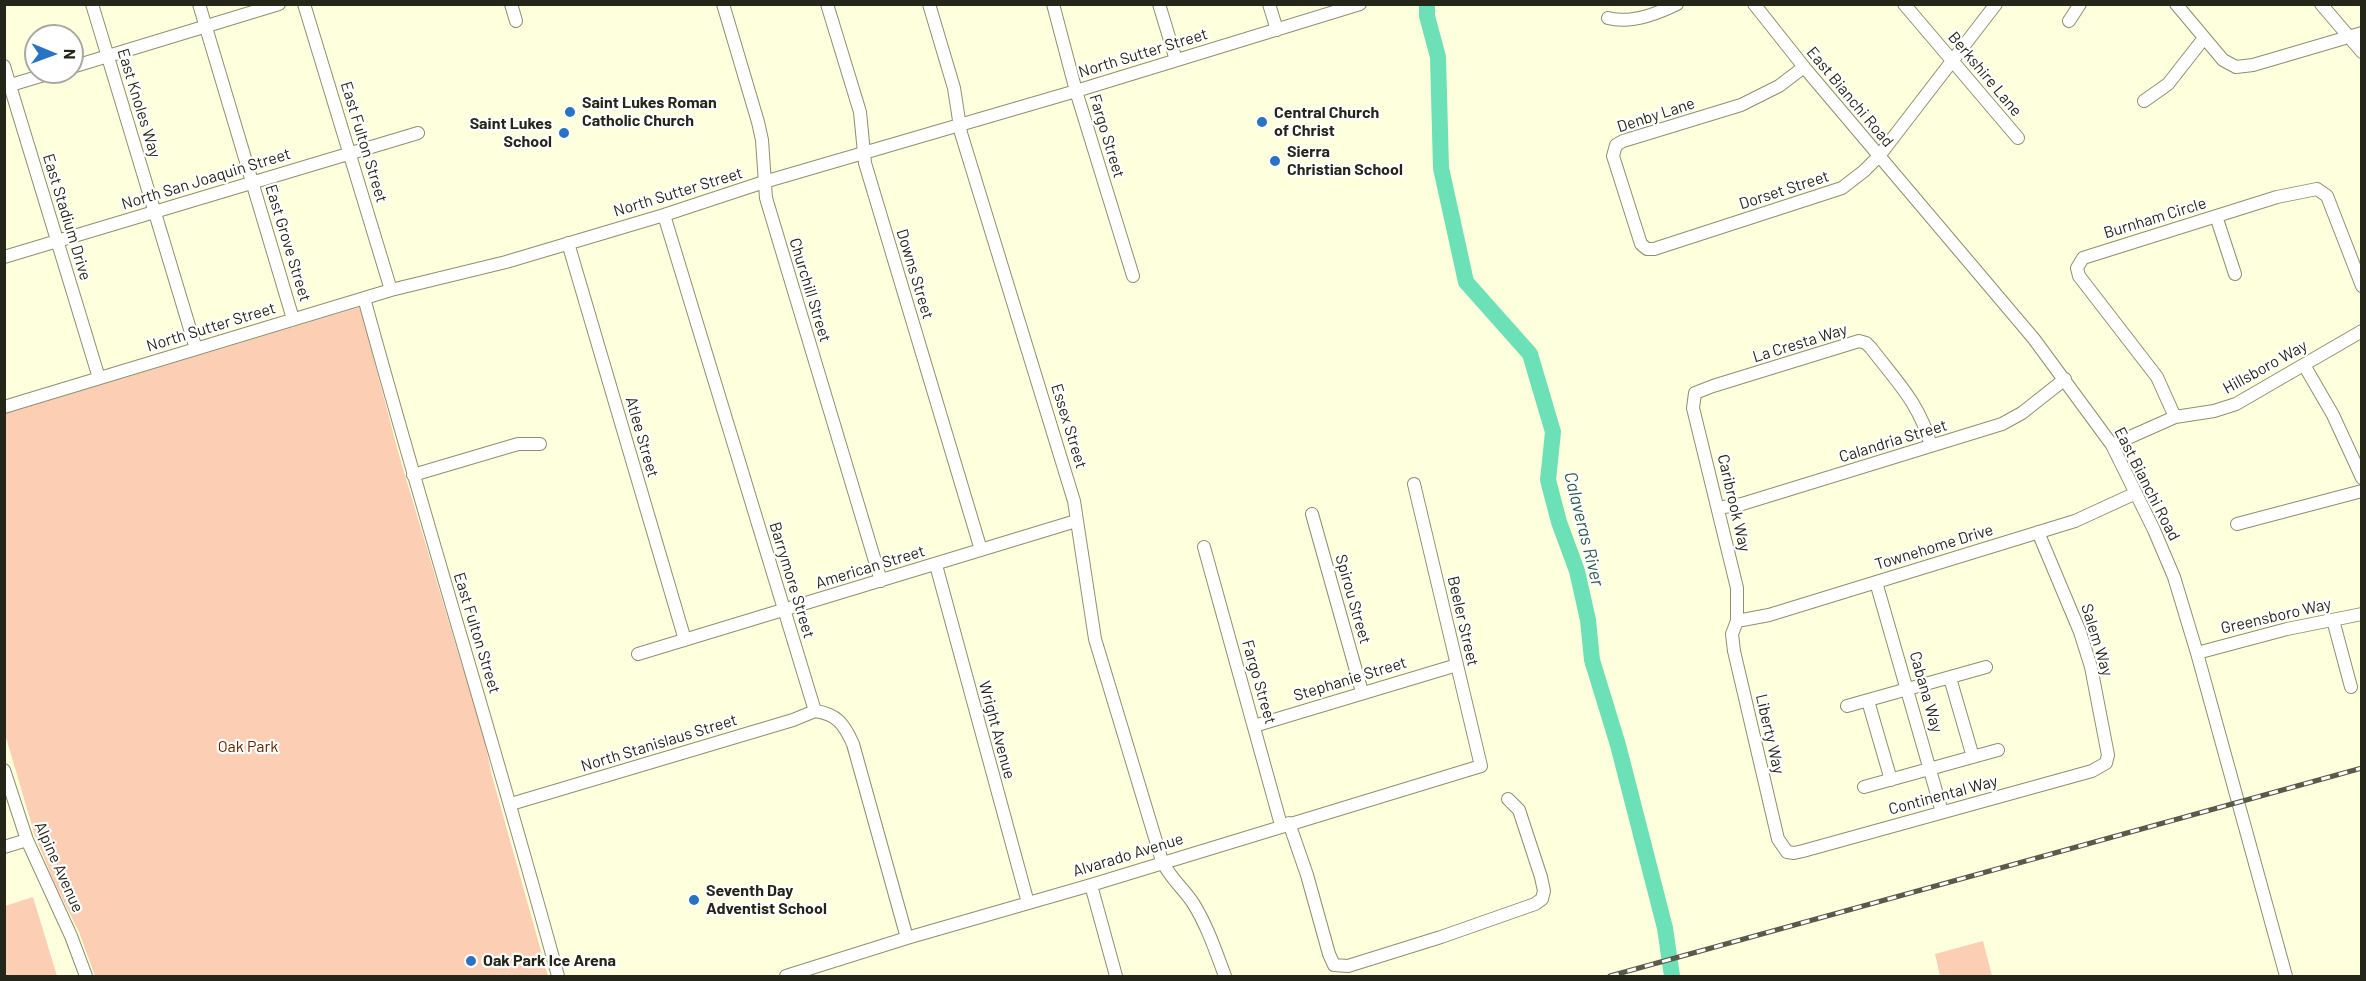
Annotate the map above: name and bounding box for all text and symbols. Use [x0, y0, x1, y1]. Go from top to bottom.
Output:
north arrow [24, 24, 84, 84]
street label: North Sutter Street [1076, 24, 1210, 82]
street label: Berkshire Lane [1944, 28, 2026, 120]
street label: East Bianchi Road [1802, 43, 1898, 151]
street label: East Knoles Way [113, 46, 165, 160]
text: N [61, 49, 80, 60]
street label: East Fulton Street [336, 79, 392, 205]
street label: Fargo Street [1085, 92, 1129, 180]
place label: Saint Lukes Roman Catholic Church [582, 93, 717, 131]
street label: Denby Lane [1615, 93, 1697, 137]
place label: Central Church of Christ [1274, 103, 1379, 141]
marker: Saint Lukes Roman Catholic Church [563, 105, 577, 119]
place label: Saint Lukes School [470, 114, 552, 152]
marker: Central Church of Christ [1255, 115, 1269, 129]
marker: Saint Lukes School [557, 126, 571, 140]
place label: Sierra Christian School [1287, 142, 1403, 180]
street label: North San Joaquin Street [119, 144, 293, 214]
street label: East Stadium Drive [39, 151, 95, 283]
marker: Sierra Christian School [1268, 154, 1282, 168]
street label: North Sutter Street [611, 163, 745, 221]
street label: Dorset Street [1737, 166, 1831, 214]
street label: East Grove Street [261, 182, 315, 304]
street label: Burnham Circle [2101, 193, 2209, 243]
street label: Downs Street [892, 227, 938, 321]
street label: Churchill Street [785, 236, 835, 344]
street label: North Sutter Street [144, 298, 278, 356]
street label: La Cresta Way [1750, 320, 1850, 366]
street label: Hillsboro Way [2220, 336, 2310, 398]
street label: Essex Street [1047, 381, 1091, 471]
street label: Atlee Street [621, 394, 663, 480]
street label: Calandria Street [1837, 415, 1949, 467]
street label: East Bianchi Road [2110, 424, 2184, 544]
street label: Caribrook Way [1713, 452, 1755, 554]
water label: Calaveras River [1559, 470, 1609, 588]
street label: Barrymore Street [765, 520, 819, 640]
street label: Townehome Drive [1873, 520, 1995, 574]
street label: American Street [813, 541, 927, 593]
street label: Spirou Street [1331, 552, 1375, 646]
street label: East Fulton Street [449, 570, 505, 696]
street label: Beeler Street [1443, 574, 1483, 668]
street label: Greensboro Way [2219, 594, 2333, 638]
street label: Salem Way [2077, 601, 2117, 679]
street label: Fargo Street [1238, 638, 1280, 726]
street label: Cabana Way [1905, 649, 1947, 735]
street label: Stephanie Street [1291, 653, 1409, 705]
street label: Wright Avenue [975, 679, 1019, 781]
street label: Liberty Way [1751, 692, 1789, 776]
street label: North Stanislaus Street [579, 710, 739, 776]
park label: Oak Park [218, 737, 278, 757]
street label: Continental Way [1886, 771, 2000, 819]
street label: Alpine Avenue [30, 819, 88, 915]
street label: Alvarado Avenue [1070, 829, 1186, 881]
place label: Seventh Day Adventist School [706, 881, 827, 919]
marker: Seventh Day Adventist School [687, 893, 701, 907]
place label: Oak Park Ice Arena [483, 951, 616, 971]
marker: Oak Park Ice Arena [464, 954, 478, 968]

